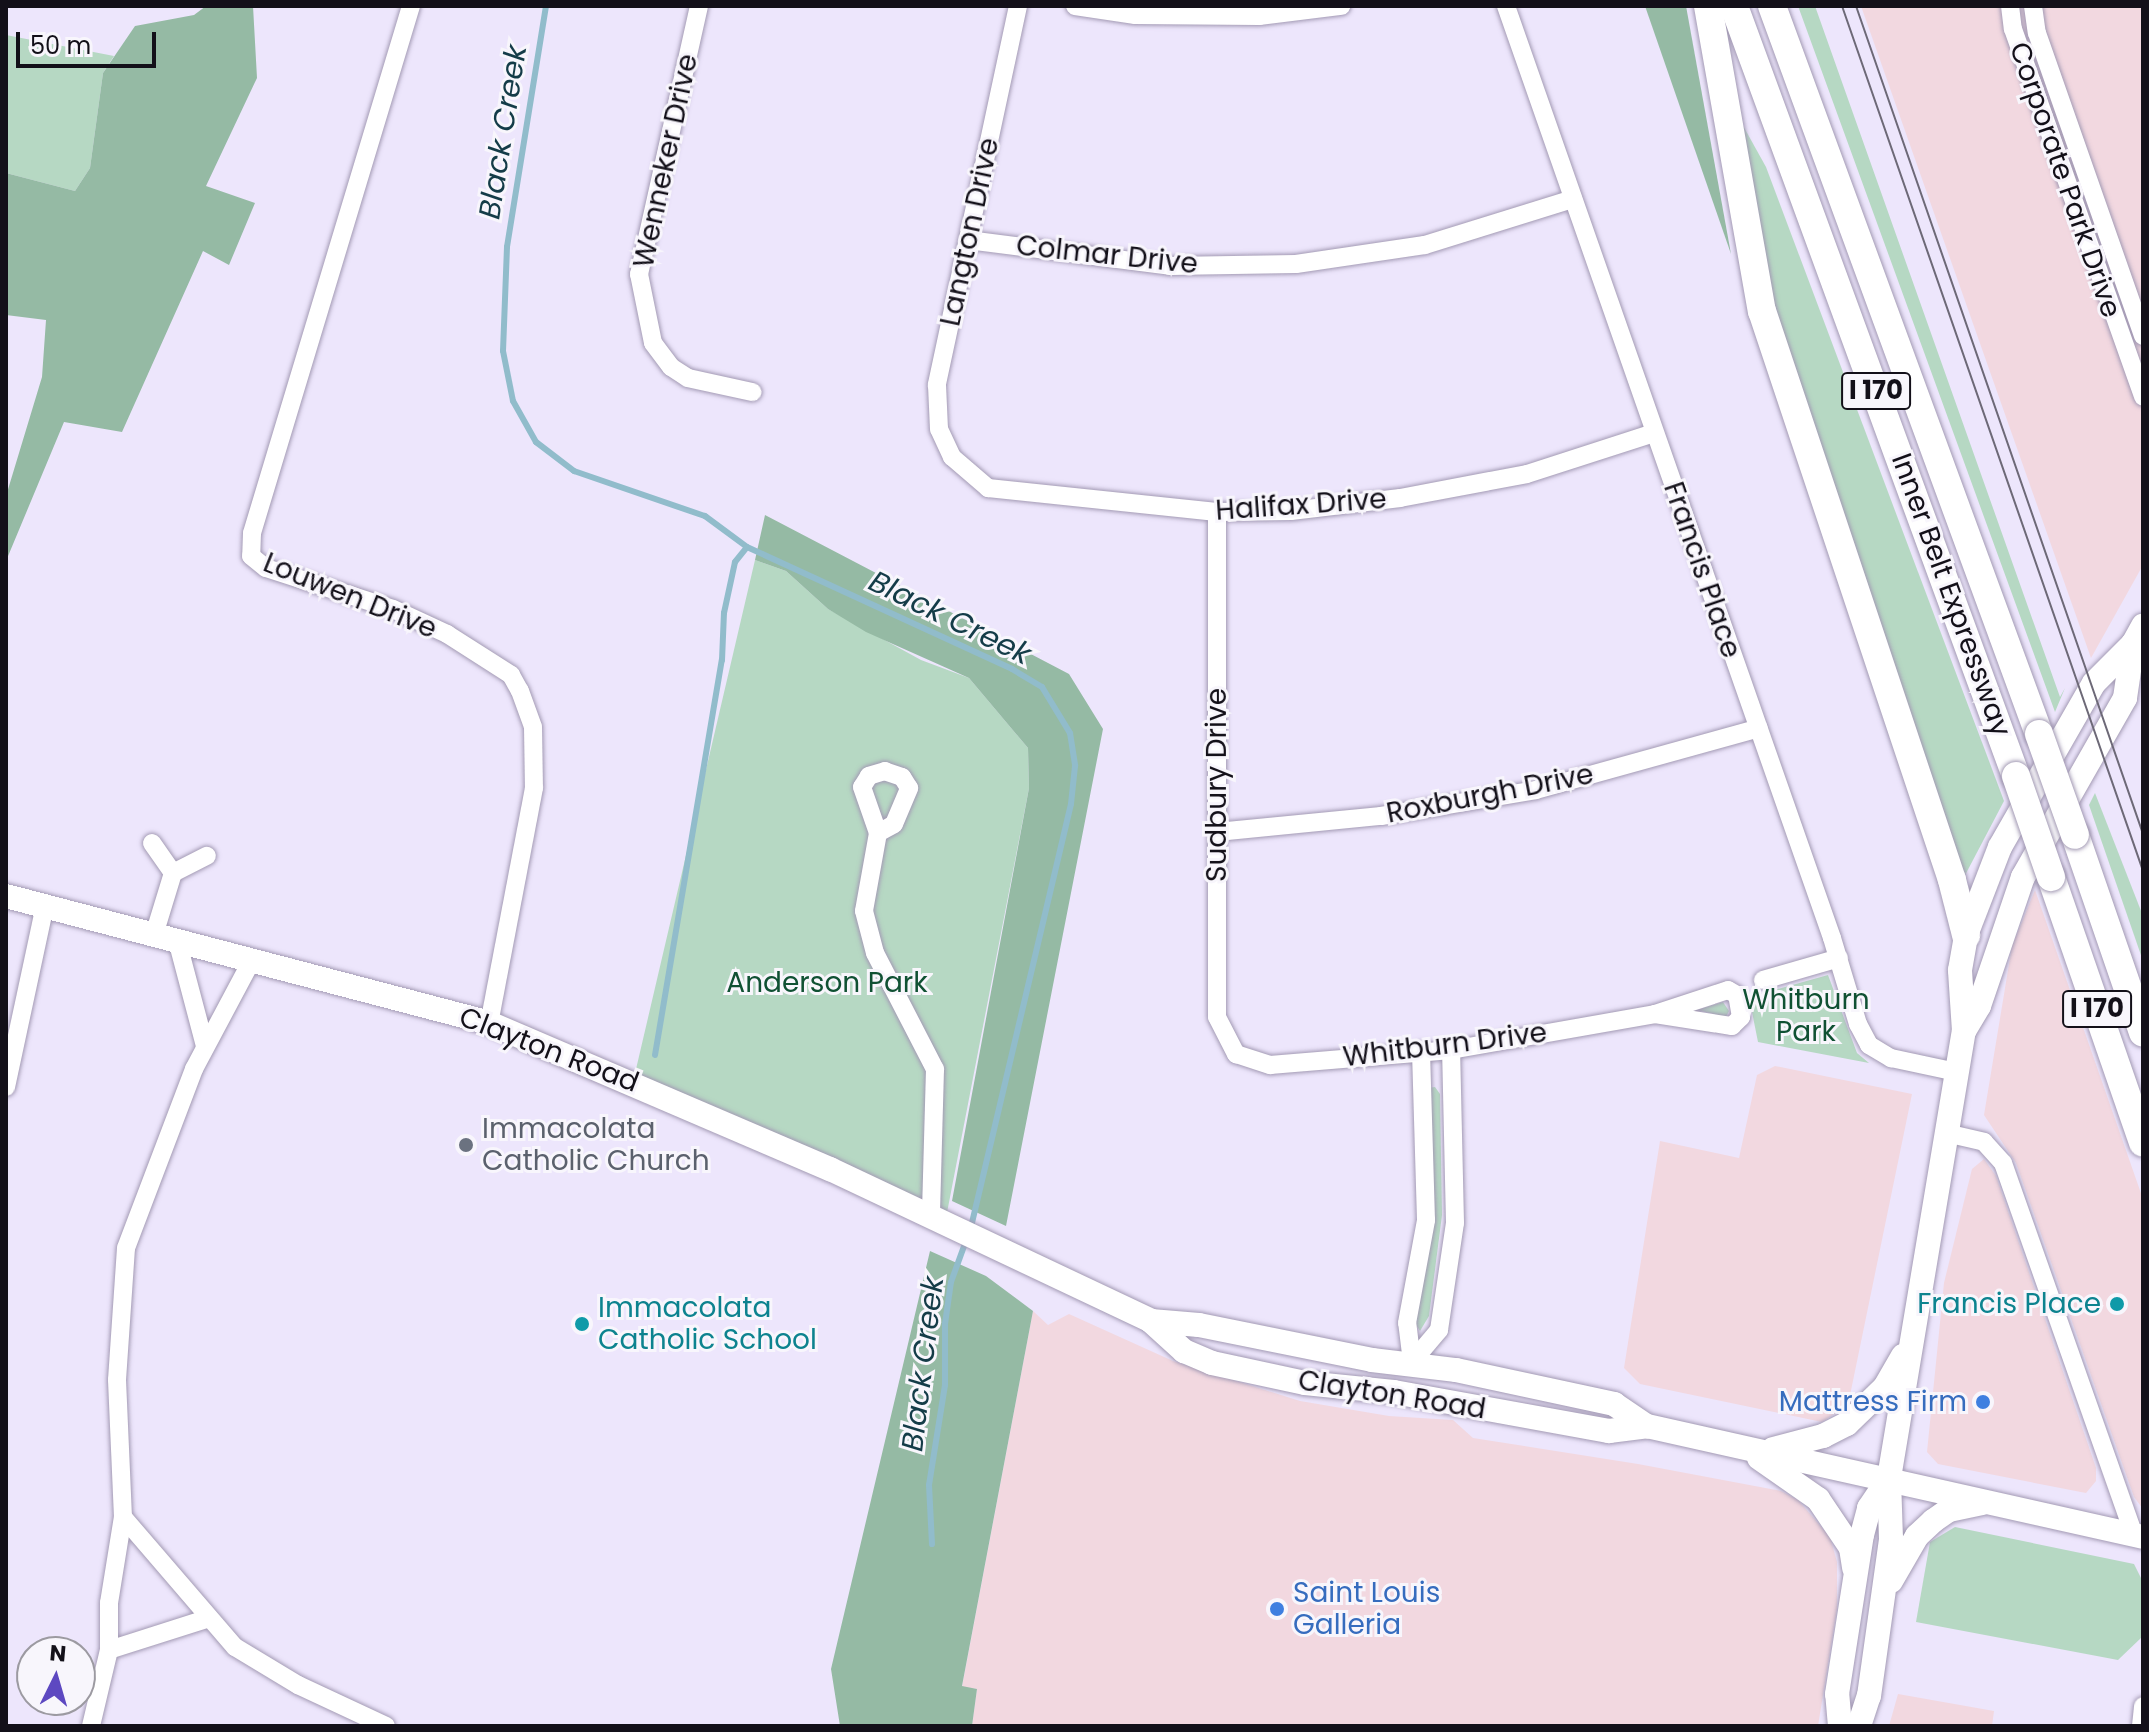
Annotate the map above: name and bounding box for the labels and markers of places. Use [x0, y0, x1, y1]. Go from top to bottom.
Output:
place label: Immacolata Catholic Church [482, 1112, 710, 1178]
marker: Immacolata Catholic Church [457, 1136, 475, 1154]
place label: Francis Place [1917, 1287, 2101, 1321]
place label: Immacolata Catholic School [598, 1291, 817, 1357]
marker: Francis Place [2108, 1295, 2126, 1313]
marker: Immacolata Catholic School [573, 1315, 591, 1333]
place label: Mattress Firm [1779, 1385, 1967, 1419]
marker: Mattress Firm [1974, 1393, 1992, 1411]
place label: Saint Louis Galleria [1293, 1576, 1440, 1642]
marker: Saint Louis Galleria [1268, 1600, 1286, 1618]

